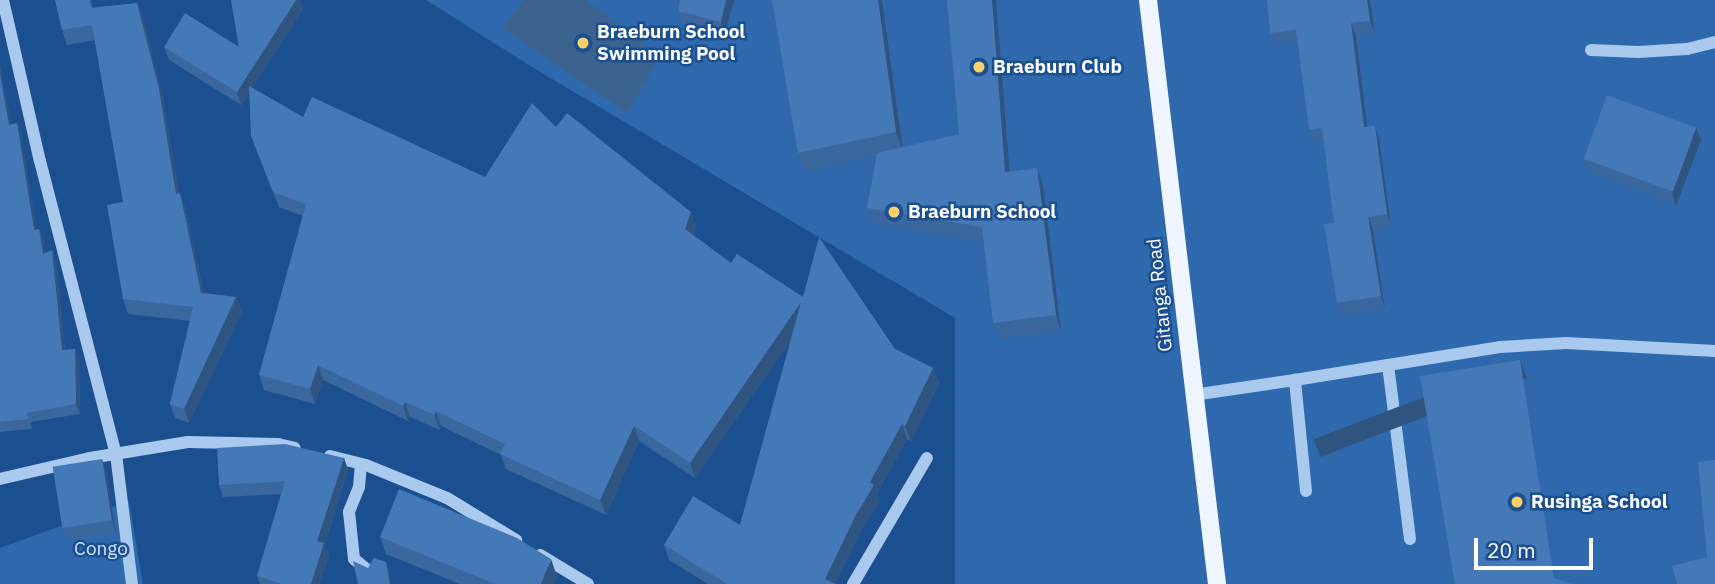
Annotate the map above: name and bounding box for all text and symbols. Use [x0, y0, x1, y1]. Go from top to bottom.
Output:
place label: Braeburn School Swimming Pool [597, 21, 745, 65]
marker: Braeburn School Swimming Pool [575, 35, 591, 51]
place label: Braeburn Club [993, 56, 1122, 78]
marker: Braeburn Club [971, 59, 987, 75]
place label: Braeburn School [908, 201, 1056, 223]
marker: Braeburn School [886, 204, 902, 220]
street label: Gitanga Road [1143, 237, 1177, 353]
place label: Rusinga School [1531, 491, 1667, 513]
marker: Rusinga School [1509, 494, 1525, 510]
scale bar [1477, 524, 1596, 568]
text: 20 m [1487, 536, 1536, 564]
park label: Congo [74, 538, 128, 560]

